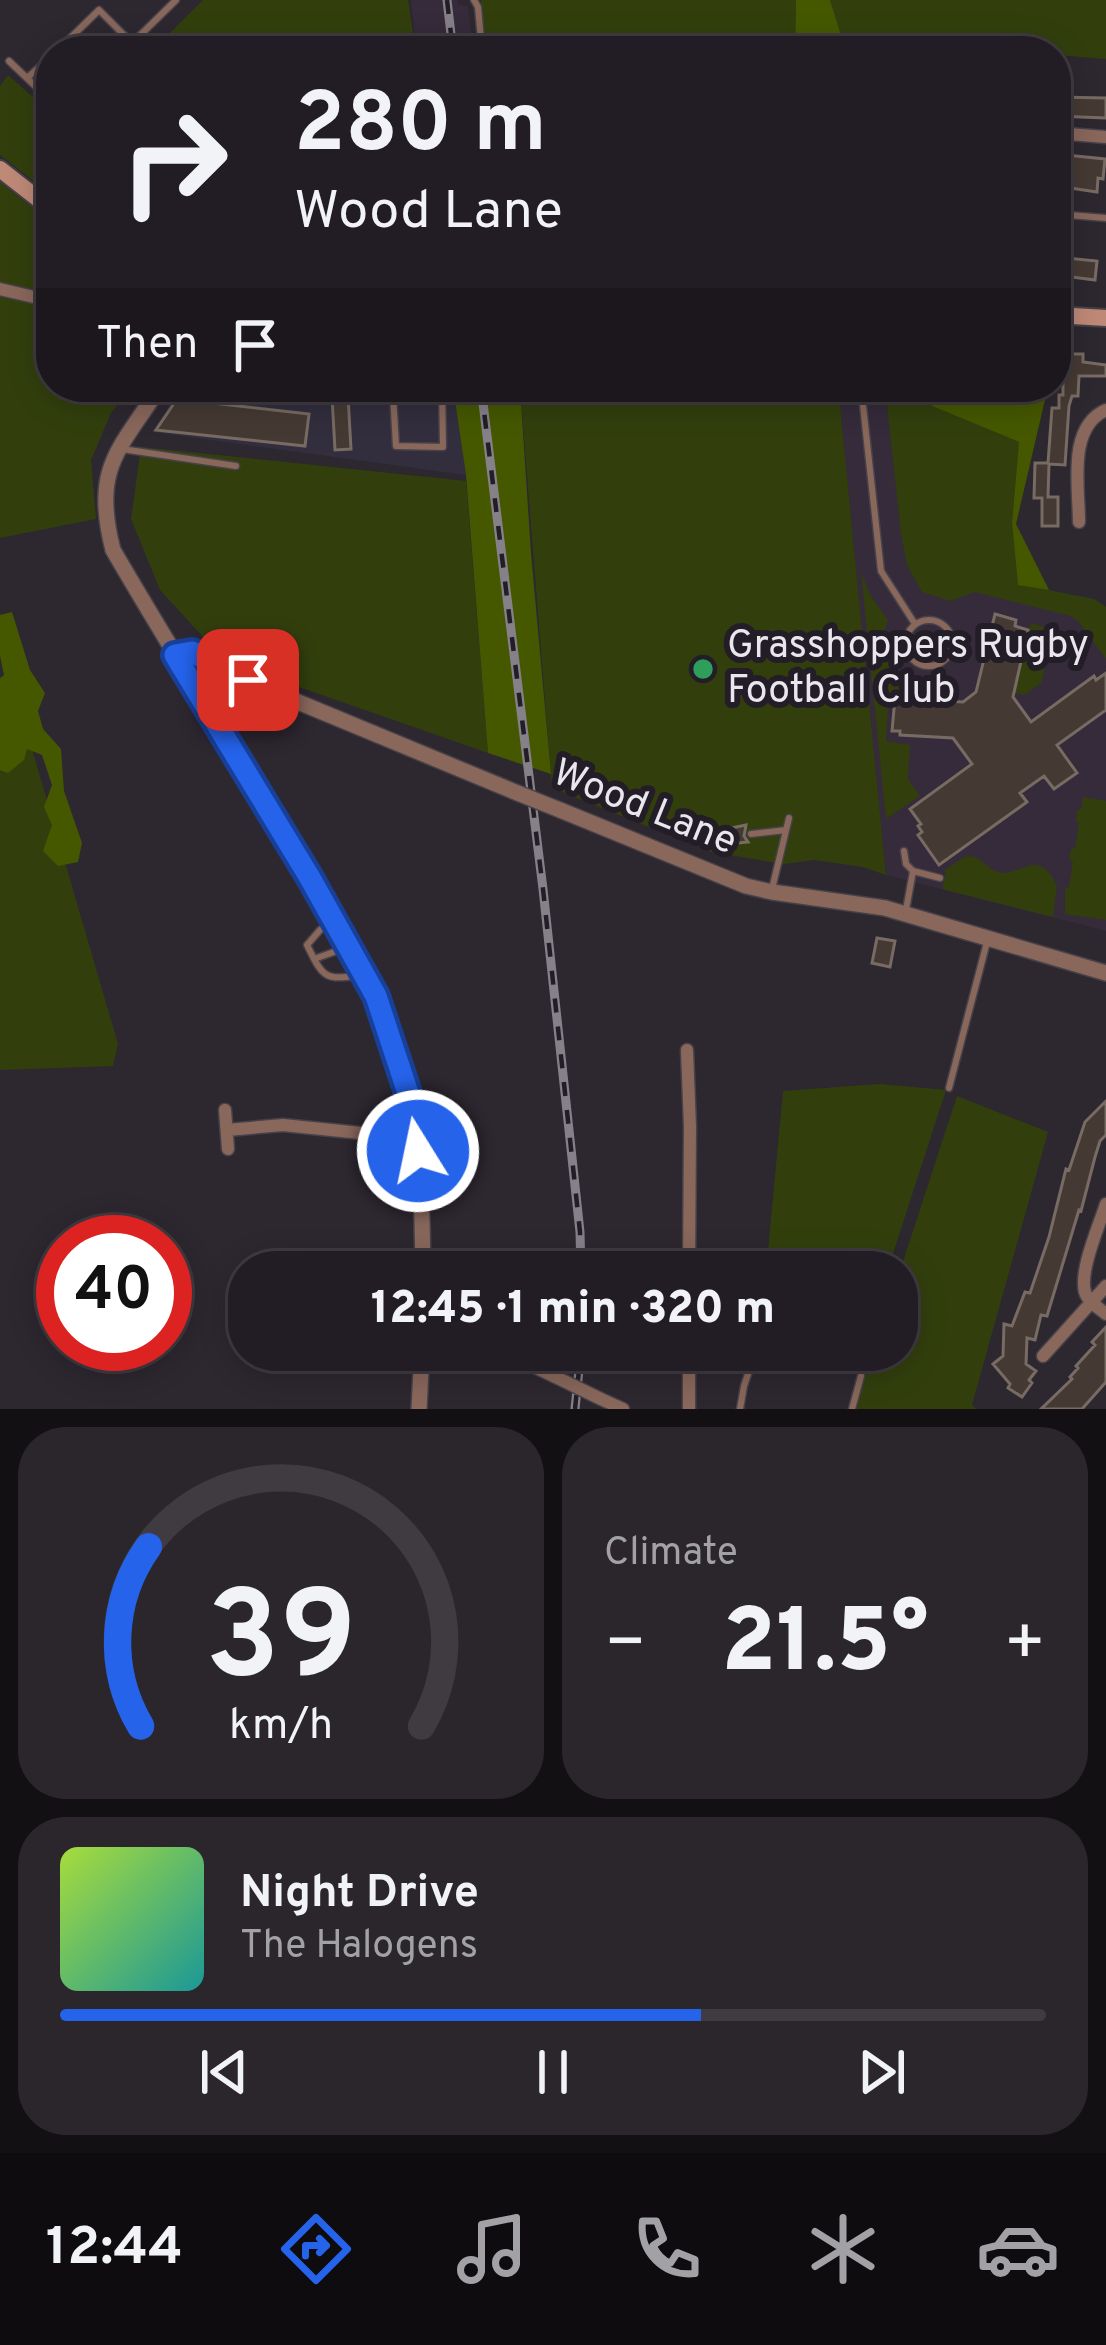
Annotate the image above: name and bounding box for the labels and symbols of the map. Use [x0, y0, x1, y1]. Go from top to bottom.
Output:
place label: Grasshoppers Rugby Football Club [727, 623, 1089, 717]
pin [197, 629, 299, 731]
marker: Grasshoppers Rugby Football Club [690, 656, 716, 682]
street label: Wood Lane [545, 750, 743, 868]
position arrow [355, 1088, 481, 1214]
speed limit sign: 40 [36, 1215, 192, 1371]

